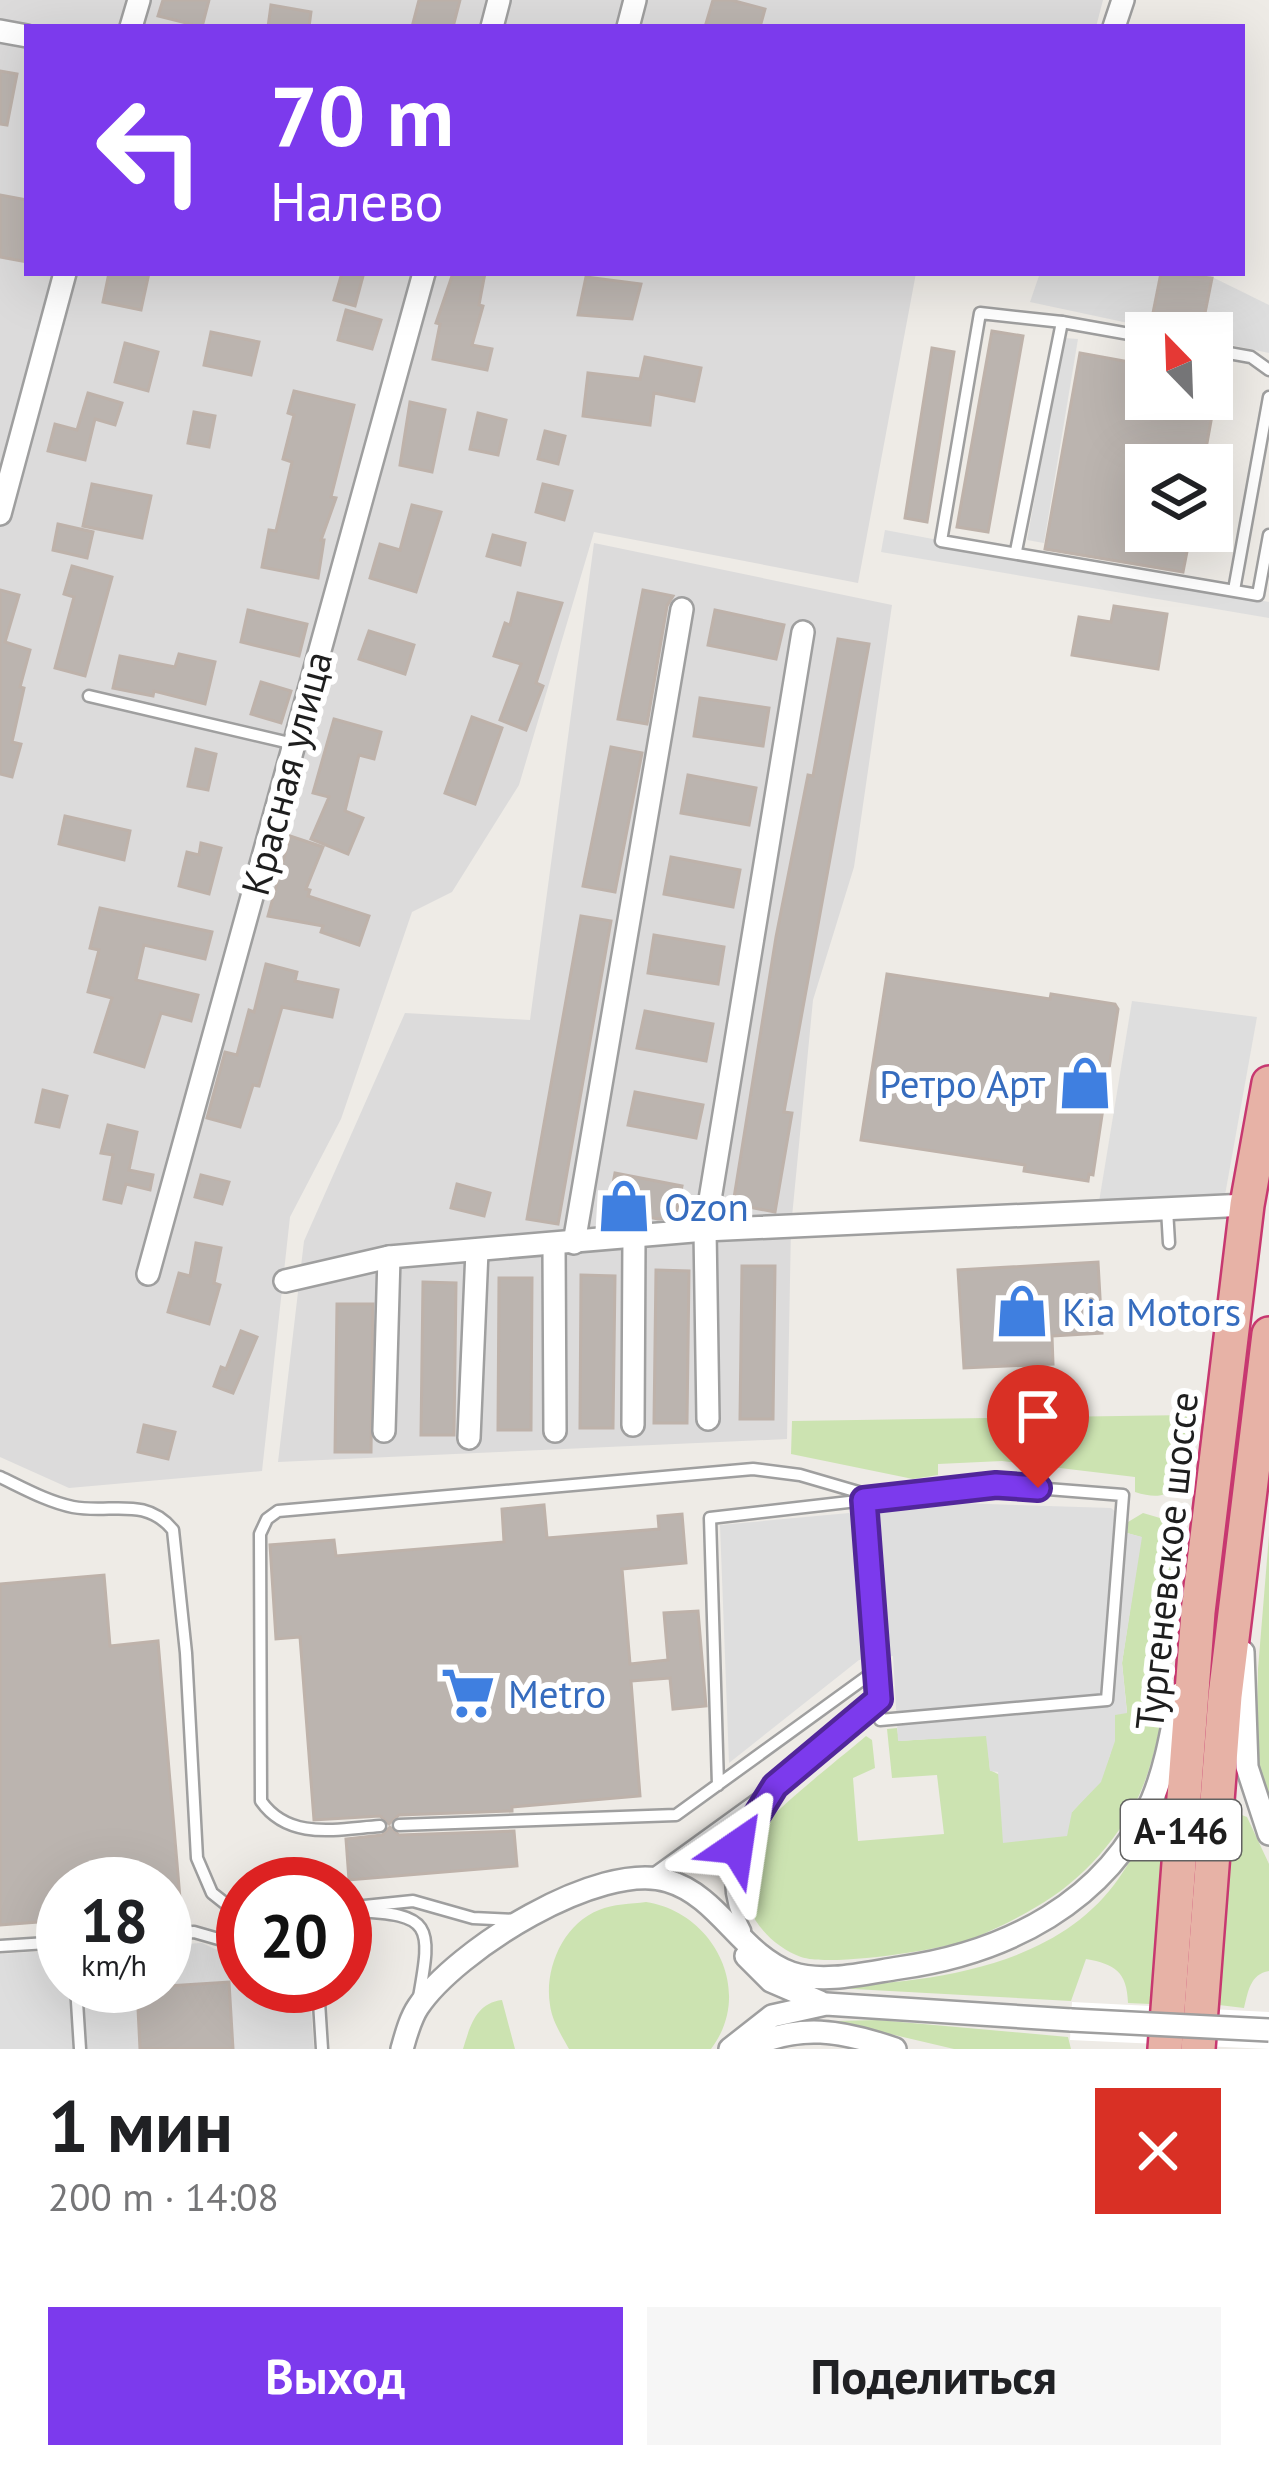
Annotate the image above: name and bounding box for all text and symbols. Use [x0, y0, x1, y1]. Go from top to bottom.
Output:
text: 70 m [270, 60, 454, 169]
icon: left [72, 72, 228, 228]
text: Налево [270, 166, 444, 236]
north arrow [1125, 312, 1233, 420]
map controls [1125, 312, 1233, 552]
button: layers [1125, 444, 1233, 552]
street label: Красная улица [229, 645, 343, 901]
shop icon: Ретро Арт [1056, 1054, 1114, 1112]
place label: Ретро Арт [879, 1058, 1045, 1109]
shop icon: Ozon [595, 1177, 653, 1235]
place label: Ozon [664, 1181, 749, 1232]
shop icon: Kia Motors [993, 1282, 1051, 1340]
place label: Kia Motors [1062, 1286, 1241, 1337]
pin [987, 1365, 1089, 1488]
icon: arrive [1005, 1383, 1071, 1449]
street label: Тургеневское шоссе [1123, 1389, 1209, 1733]
supermarket icon: Metro [439, 1664, 497, 1722]
place label: Metro [508, 1668, 606, 1719]
position arrow [674, 1784, 800, 1910]
road number: А-146 [1121, 1800, 1241, 1860]
speed limit sign: 20 [216, 1857, 372, 2013]
text: 18 [80, 1881, 148, 1959]
text: km/h [81, 1945, 147, 1984]
text: 1 мин [48, 2079, 233, 2172]
button: close [1095, 2088, 1221, 2214]
text: 200 m · 14:08 [48, 2171, 279, 2222]
button: Выход [48, 2307, 623, 2445]
button: Поделиться [647, 2307, 1221, 2445]

